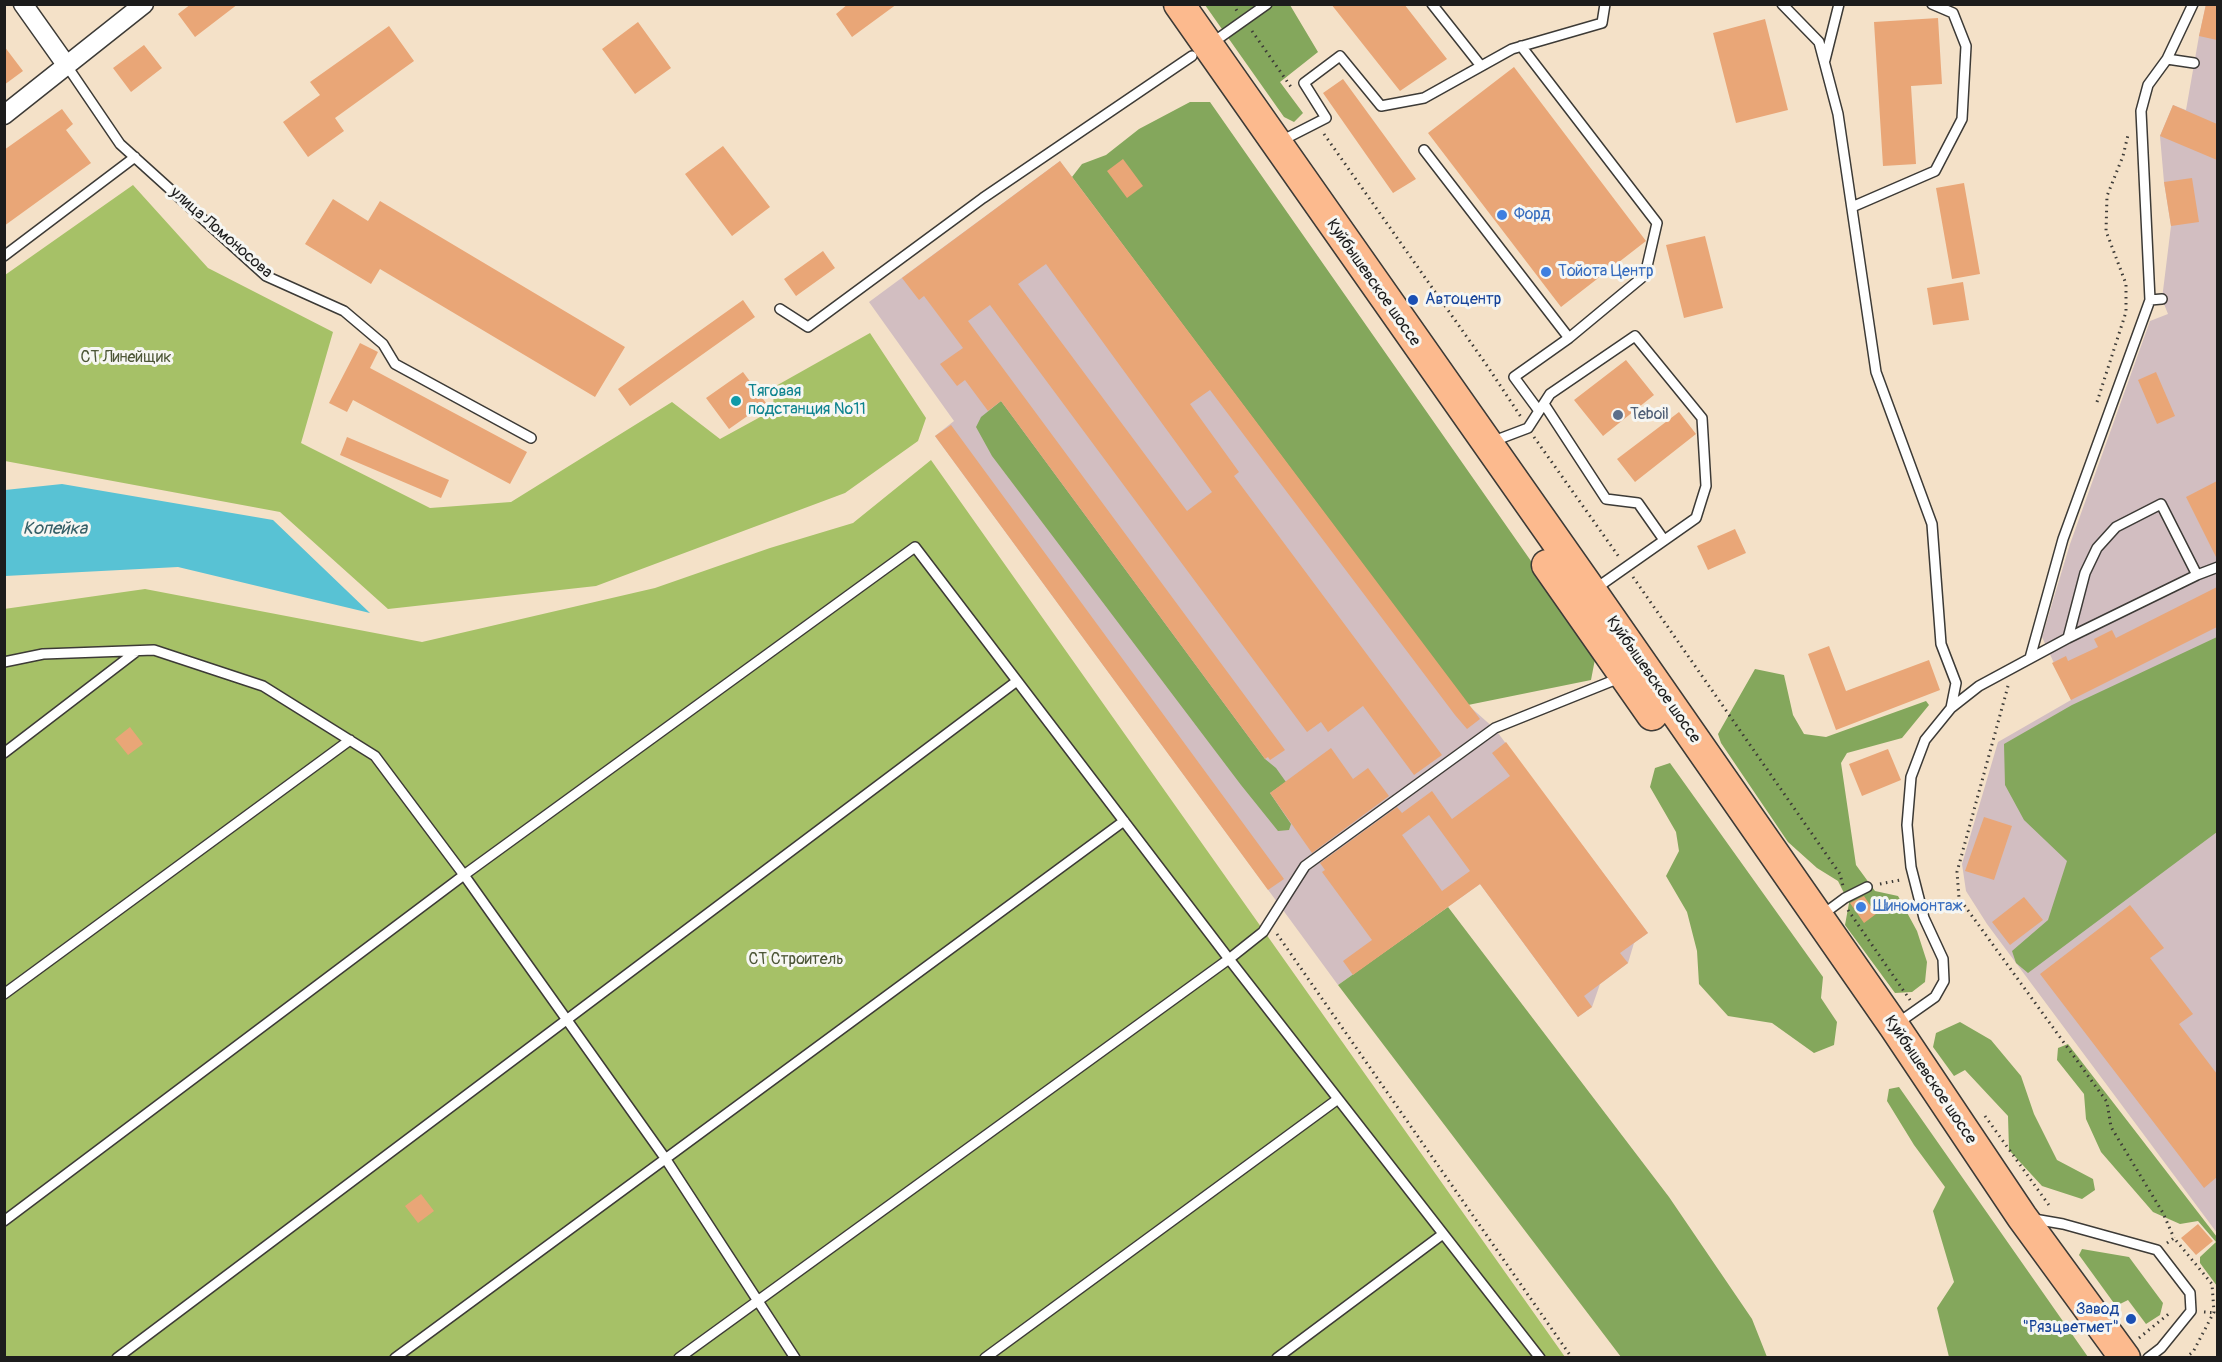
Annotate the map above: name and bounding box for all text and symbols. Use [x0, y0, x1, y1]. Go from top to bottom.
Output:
street label: улица Ломоносова [166, 183, 276, 283]
place label: Форд [1514, 205, 1550, 225]
marker: Форд [1495, 208, 1509, 222]
street label: Куйбышевское шоссе [1322, 216, 1424, 350]
place label: Тойота Центр [1558, 262, 1653, 282]
marker: Тойота Центр [1539, 265, 1553, 279]
place label: Автоцентр [1425, 290, 1501, 310]
marker: Автоцентр [1406, 293, 1420, 307]
park label: СТ Линейщик [81, 348, 171, 368]
place label: Тяговая подстанция №11 [748, 382, 866, 420]
marker: Тяговая подстанция №11 [729, 394, 743, 408]
place label: Teboil [1630, 405, 1669, 425]
marker: Teboil [1611, 408, 1625, 422]
water label: Копейка [23, 518, 87, 540]
street label: Куйбышевское шоссе [1602, 613, 1704, 747]
place label: Шиномонтаж [1873, 897, 1963, 917]
marker: Шиномонтаж [1854, 900, 1868, 914]
park label: СТ Строитель [748, 950, 844, 970]
street label: Куйбышевское шоссе [1880, 1012, 1980, 1148]
place label: Завод "Рязцветмет" [2023, 1300, 2119, 1338]
marker: Завод "Рязцветмет" [2124, 1312, 2138, 1326]

